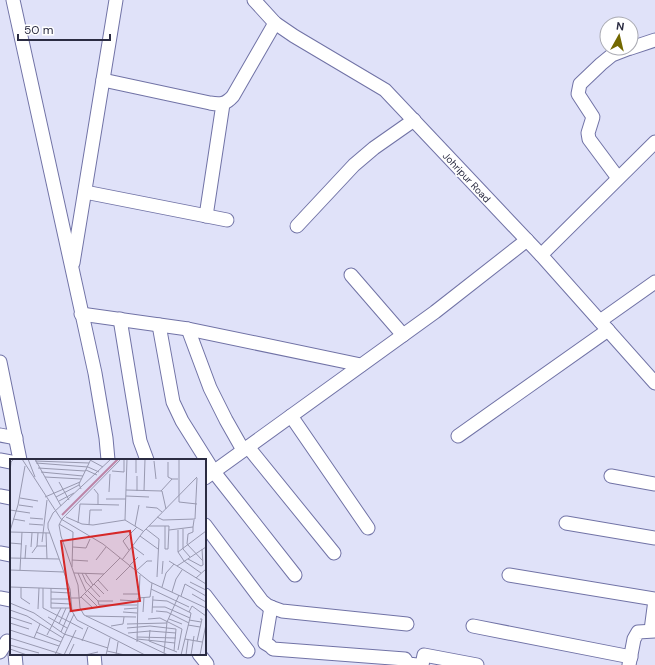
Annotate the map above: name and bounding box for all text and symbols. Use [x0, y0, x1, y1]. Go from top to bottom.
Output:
scale bar [18, 16, 110, 42]
north arrow [599, 16, 639, 56]
text: N [615, 19, 625, 34]
text: 50 m [24, 22, 53, 38]
street label: Johripur Road [440, 149, 493, 205]
inset map [10, 459, 206, 655]

